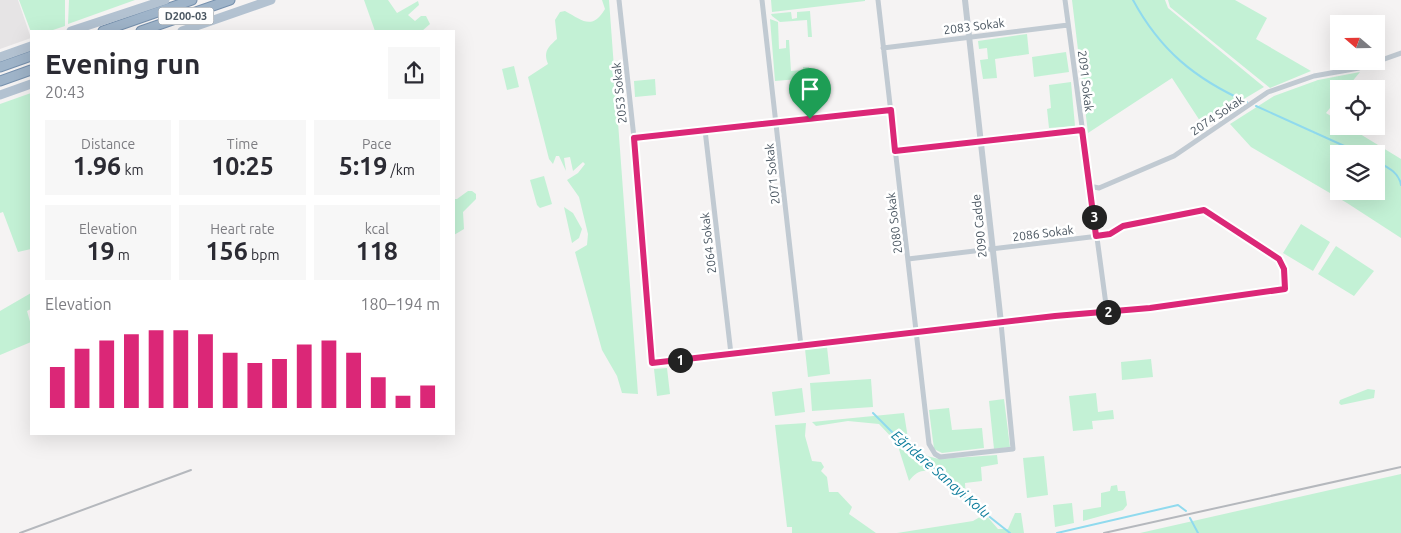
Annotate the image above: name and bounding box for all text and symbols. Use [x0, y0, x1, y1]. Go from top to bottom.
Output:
road number: D200-03 [158, 8, 214, 24]
north arrow [1330, 15, 1385, 70]
map controls [1330, 15, 1385, 200]
street label: 2083 Sokak [943, 16, 1005, 36]
button: share [388, 47, 440, 99]
text: Evening run [45, 48, 200, 79]
street label: 2091 Sokak [1076, 50, 1096, 112]
street label: 2053 Sokak [609, 62, 629, 124]
pin [789, 68, 831, 119]
icon: arrive [796, 75, 824, 103]
button: locate [1330, 80, 1385, 135]
text: 20:43 [45, 83, 85, 101]
street label: 2074 Sokak [1188, 92, 1246, 138]
text: Distance [81, 136, 135, 152]
text: Time [227, 136, 258, 152]
text: Pace [362, 136, 392, 152]
street label: 2071 Sokak [762, 143, 782, 205]
button: layers [1330, 145, 1385, 200]
text: 1.96 [73, 152, 121, 180]
text: 10:25 [211, 152, 274, 180]
text: 5:19 [339, 152, 387, 180]
text: km [121, 162, 144, 178]
text: /km [387, 162, 415, 178]
street label: 2080 Sokak [884, 192, 904, 254]
street label: 2090 Cadde [969, 193, 989, 259]
pin: 3 [1082, 204, 1106, 230]
text: 3 [1091, 209, 1098, 225]
street label: 2064 Sokak [698, 212, 718, 274]
text: Elevation [79, 221, 137, 237]
text: Heart rate [210, 221, 275, 237]
text: kcal [365, 221, 389, 237]
street label: 2086 Sokak [1012, 223, 1074, 243]
text: 19 [86, 237, 115, 265]
text: 156 [206, 237, 248, 265]
text: 118 [356, 237, 398, 265]
text: m [115, 247, 130, 263]
text: bpm [248, 247, 279, 263]
text: Elevation [45, 295, 112, 313]
text: 180–194 m [360, 295, 440, 313]
pin: 2 [1096, 300, 1120, 324]
text: 2 [1105, 304, 1112, 320]
pin: 1 [668, 348, 692, 372]
text: 1 [677, 352, 684, 368]
water label: Eğridere Sanayi Kolu [889, 427, 994, 521]

